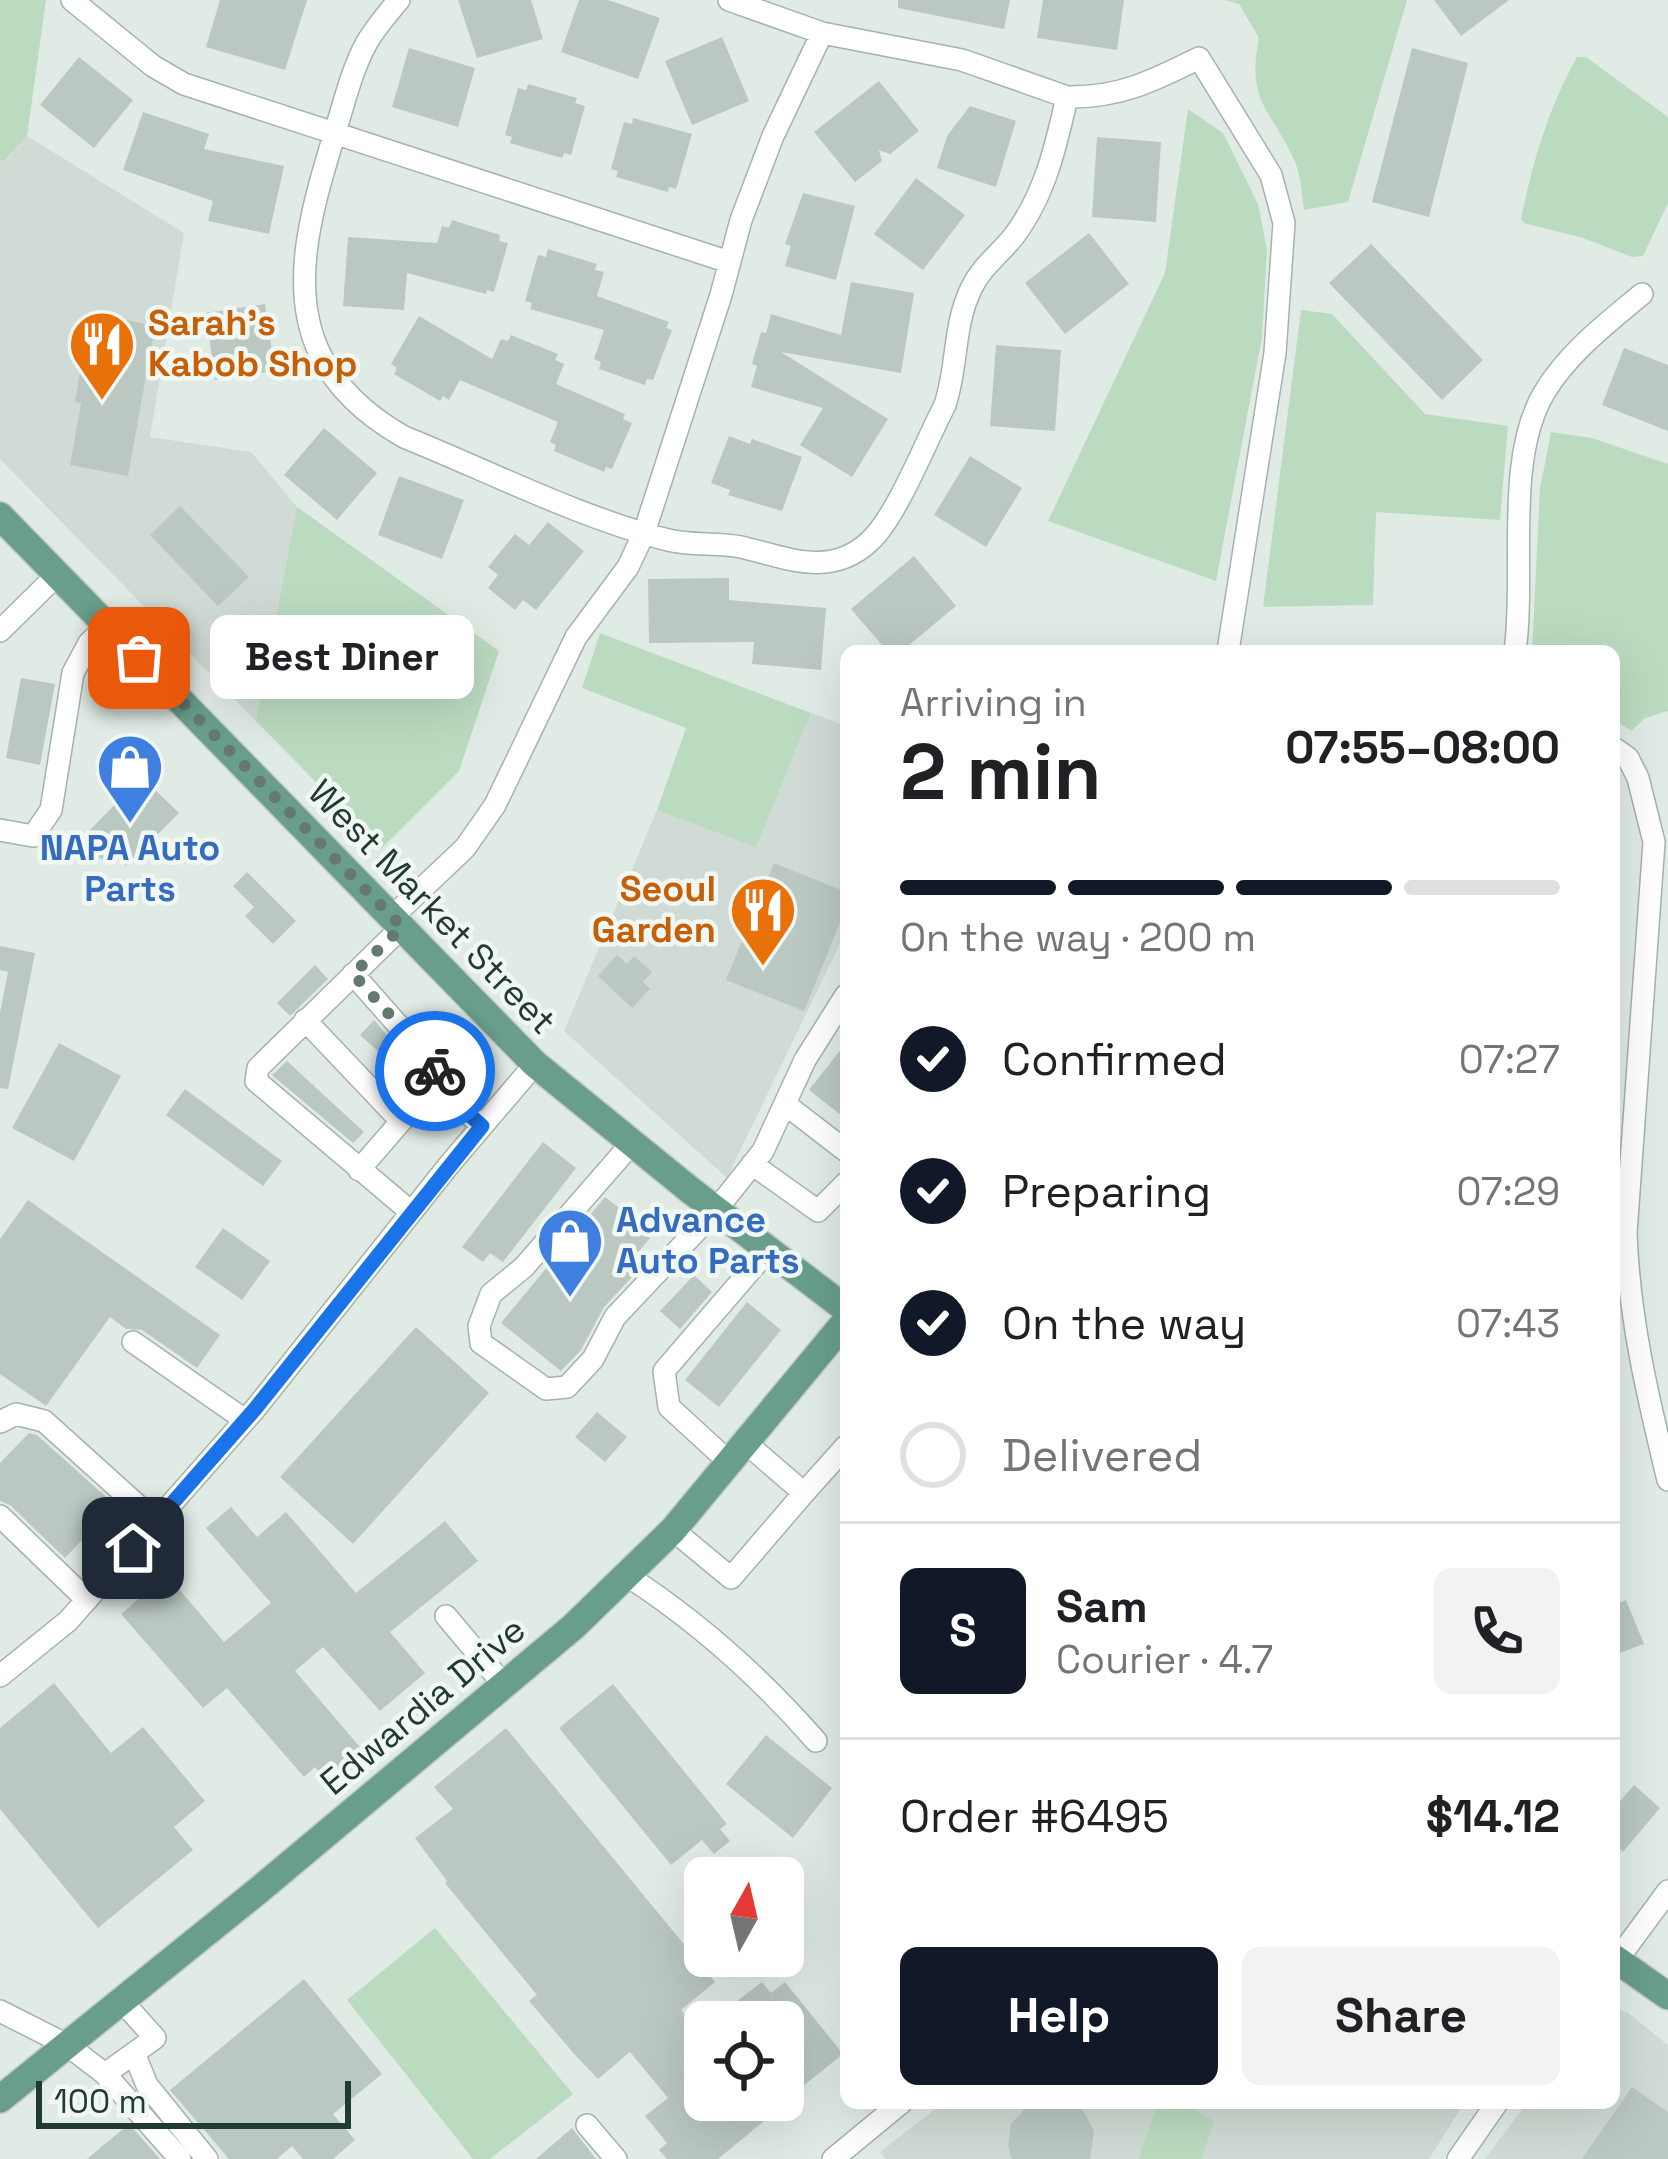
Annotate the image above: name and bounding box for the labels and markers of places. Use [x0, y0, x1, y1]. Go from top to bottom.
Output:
place label: Sarah's Kabob Shop [148, 300, 357, 387]
restaurant icon: Sarah's Kabob Shop [67, 309, 137, 403]
pin [88, 607, 190, 709]
callout: Best Diner [211, 616, 475, 700]
shop icon: NAPA Auto Parts [95, 732, 165, 826]
place label: NAPA Auto Parts [40, 825, 220, 912]
place label: Seoul Garden [592, 866, 716, 953]
restaurant icon: Seoul Garden [728, 875, 798, 969]
place label: Advance Auto Parts [616, 1197, 800, 1284]
shop icon: Advance Auto Parts [535, 1206, 605, 1300]
pin [82, 1497, 184, 1599]

